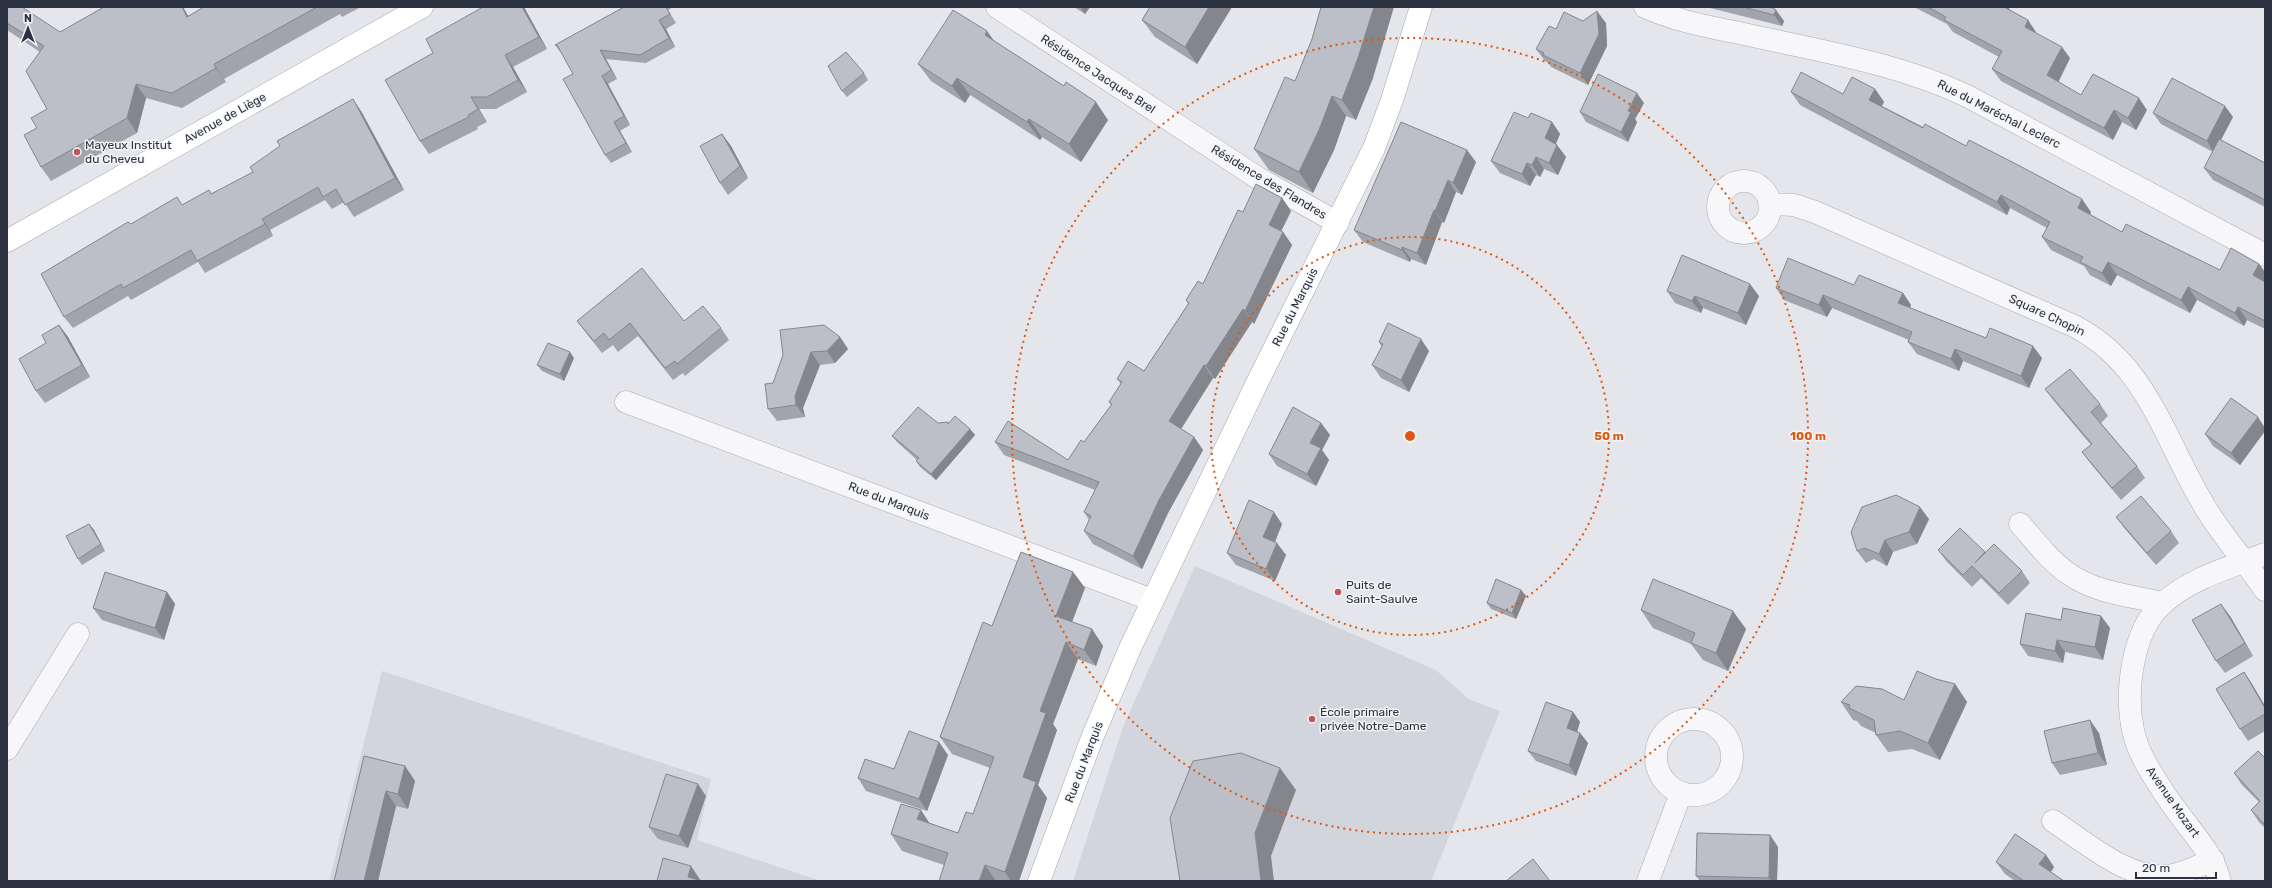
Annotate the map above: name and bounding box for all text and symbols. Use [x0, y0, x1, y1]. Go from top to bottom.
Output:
north arrow [8, 8, 48, 48]
text: N [24, 12, 32, 25]
street label: Résidence Jacques Brel [1038, 32, 1158, 116]
street label: Rue du Maréchal Leclerc [1935, 77, 2063, 151]
street label: Avenue de Liège [181, 89, 269, 146]
place label: Mayeux Institut du Cheveu [85, 138, 172, 166]
street label: Résidence des Flandres [1209, 142, 1329, 222]
marker: Mayeux Institut du Cheveu [72, 147, 82, 157]
street label: Rue du Marquis [1269, 265, 1321, 349]
street label: Square Chopin [2007, 291, 2087, 339]
centre of rings [1403, 429, 1417, 443]
text: 50 m [1594, 429, 1624, 443]
text: 100 m [1790, 429, 1826, 443]
street label: Rue du Marquis [846, 479, 932, 523]
place label: Puits de Saint-Saulve [1346, 578, 1418, 606]
marker: Puits de Saint-Saulve [1333, 587, 1343, 597]
place label: École primaire privée Notre-Dame [1320, 705, 1427, 733]
marker: École primaire privée Notre-Dame [1307, 714, 1317, 724]
street label: Rue du Marquis [1062, 719, 1106, 805]
street label: Avenue Mozart [2143, 764, 2203, 840]
scale bar [2136, 854, 2216, 880]
text: 20 m [2142, 861, 2170, 875]

